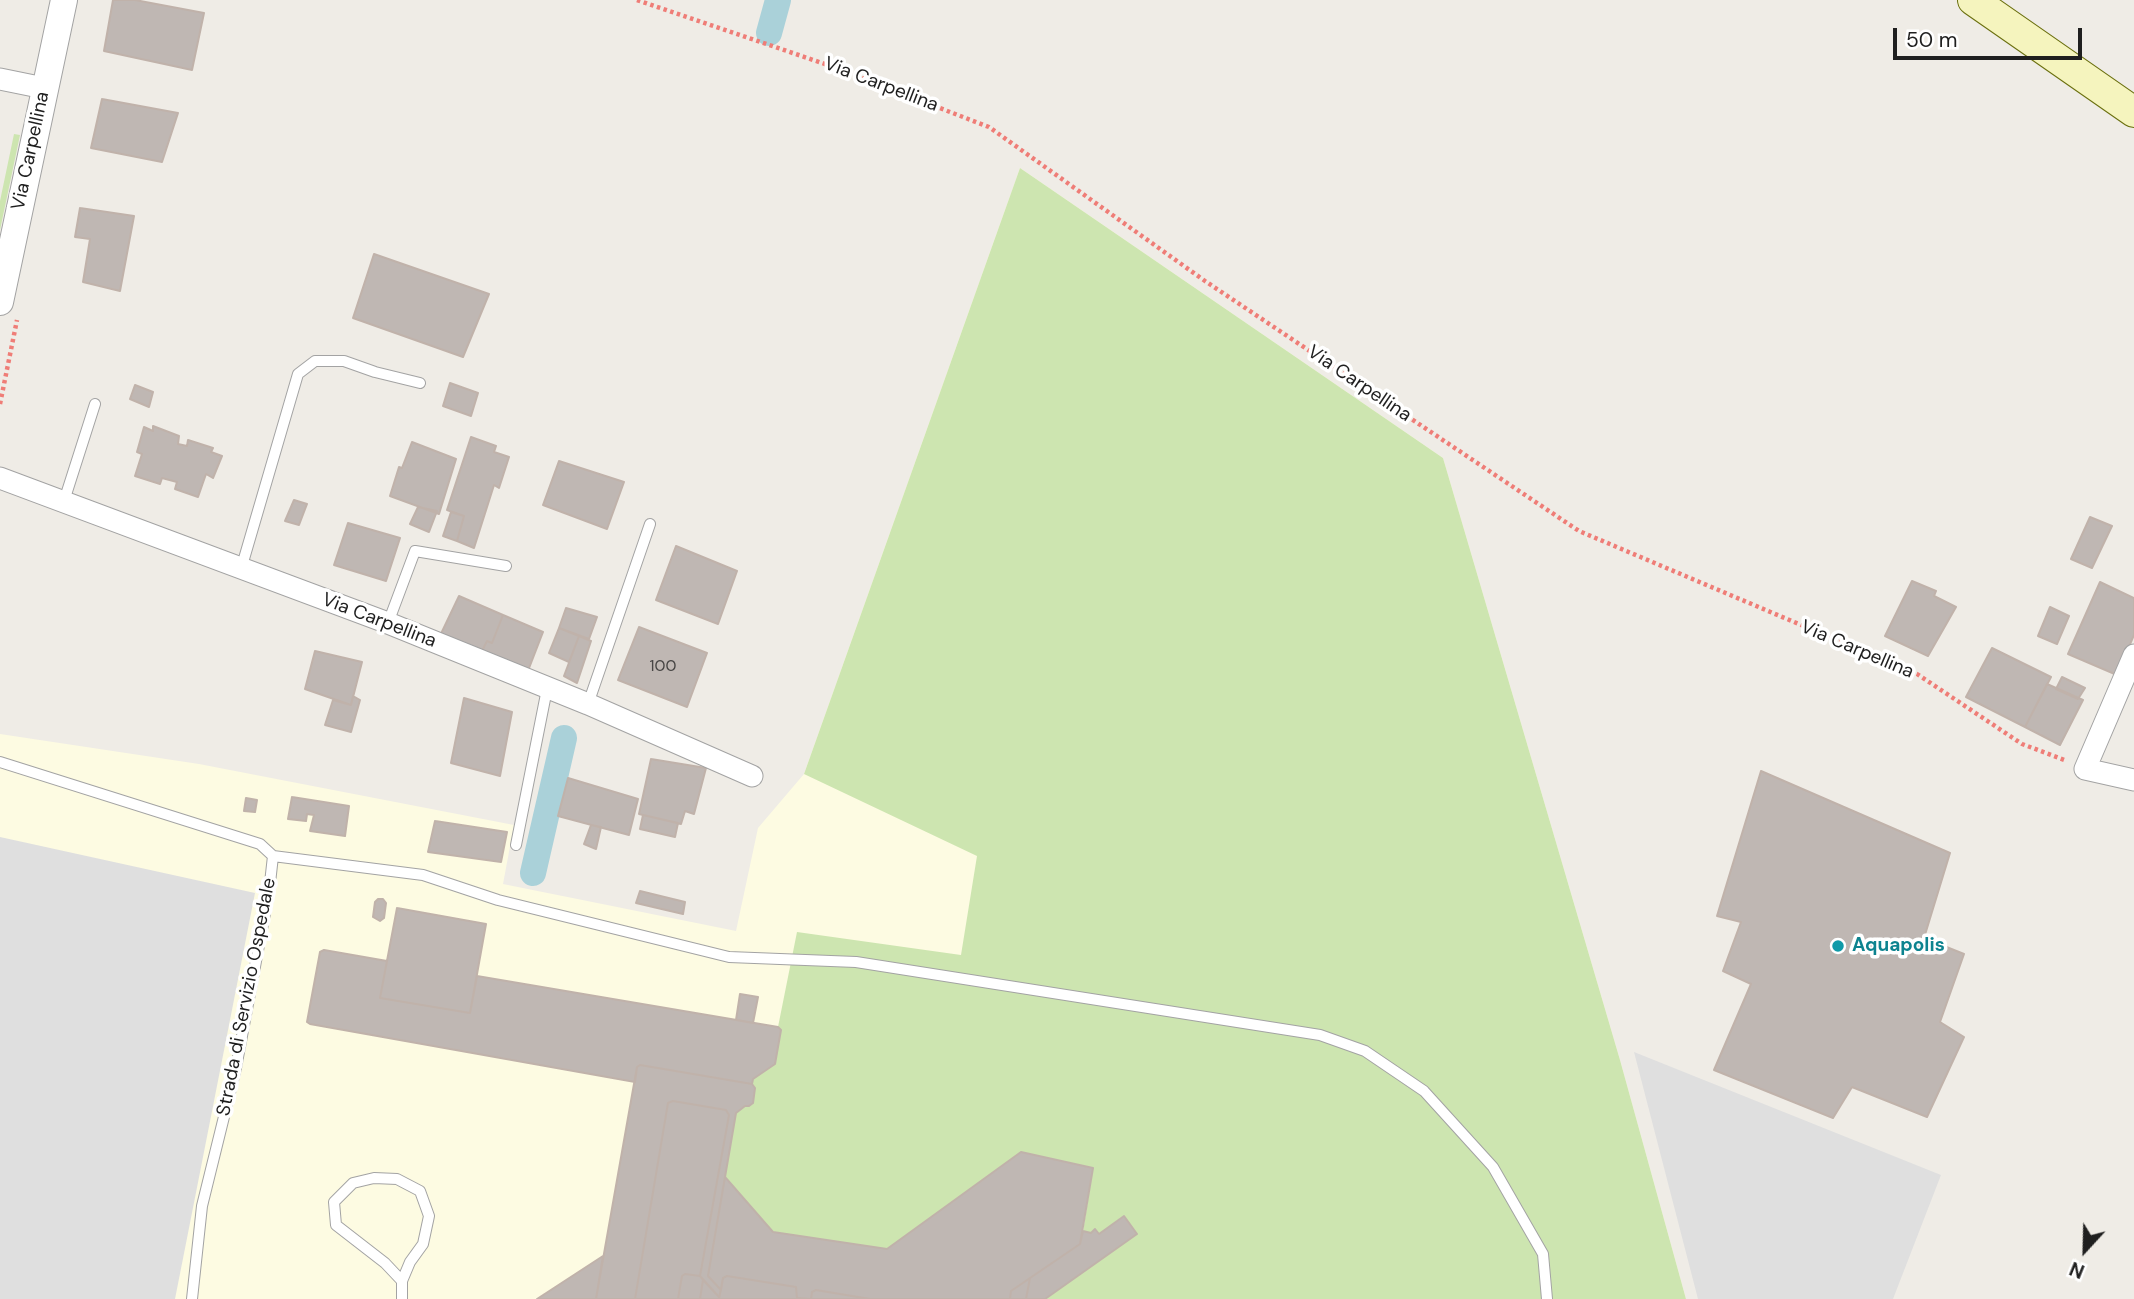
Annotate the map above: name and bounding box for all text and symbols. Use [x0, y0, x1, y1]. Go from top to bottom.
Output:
scale bar [1896, 14, 2085, 58]
text: 50 m [1906, 26, 1957, 54]
street label: Via Carpellina [821, 53, 941, 117]
street label: Via Carpellina [7, 90, 55, 212]
street label: Via Carpellina [1303, 341, 1415, 427]
street label: Via Carpellina [319, 589, 439, 653]
street label: Via Carpellina [1797, 616, 1917, 684]
house number: 100 [650, 657, 676, 677]
street label: Strada di Servizio Ospedale [213, 876, 281, 1118]
place label: Aquapolis [1852, 935, 1945, 957]
marker: Aquapolis [1830, 938, 1846, 954]
north arrow [2050, 1215, 2120, 1285]
text: N [2066, 1256, 2088, 1284]

